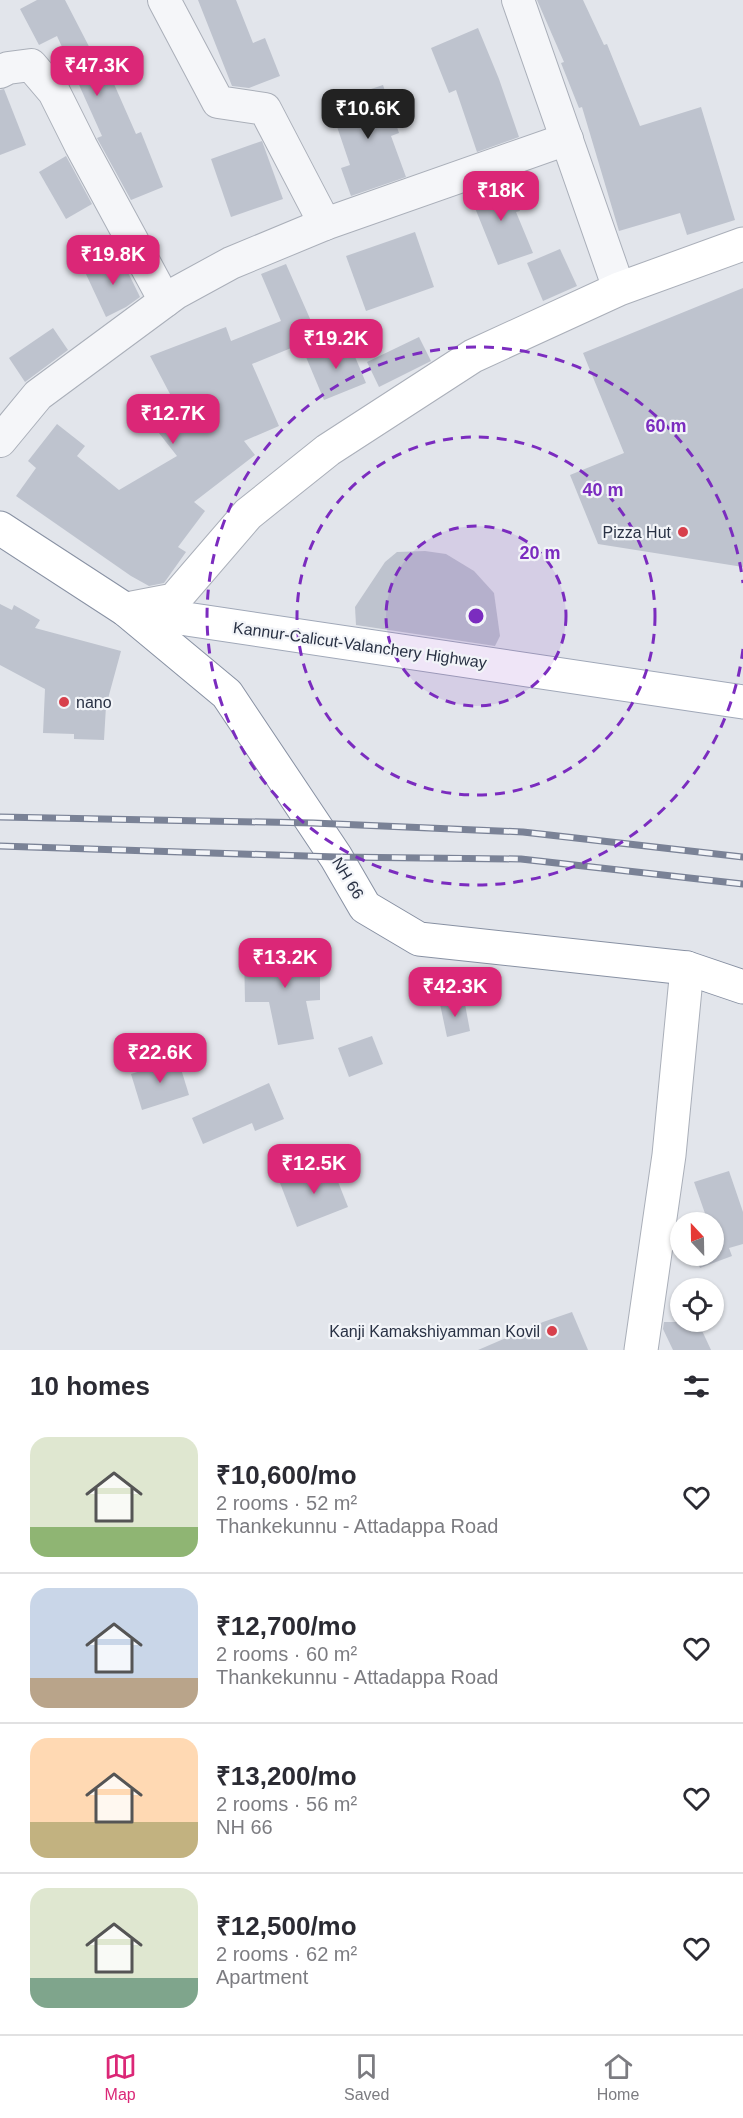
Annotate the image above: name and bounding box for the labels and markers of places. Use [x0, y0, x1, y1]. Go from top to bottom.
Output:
pin: ₹47.3K [48, 46, 146, 97]
pin: ₹10.6K [319, 89, 417, 140]
pin: ₹18K [465, 171, 537, 222]
pin: ₹19.8K [64, 235, 162, 286]
pin: ₹19.2K [287, 319, 385, 370]
pin: ₹12.7K [124, 394, 222, 445]
place label: Pizza Hut [603, 524, 672, 541]
marker: Pizza Hut [676, 525, 690, 539]
centre of rings [466, 606, 486, 626]
place label: nano [76, 694, 112, 711]
marker: nano [57, 695, 71, 709]
pin: ₹13.2K [236, 938, 334, 989]
pin: ₹42.3K [406, 967, 504, 1018]
pin: ₹22.6K [111, 1033, 209, 1084]
pin: ₹12.5K [265, 1144, 363, 1195]
place label: Kanji Kamakshiyamman Kovil [329, 1323, 540, 1340]
marker: Kanji Kamakshiyamman Kovil [545, 1324, 559, 1338]

